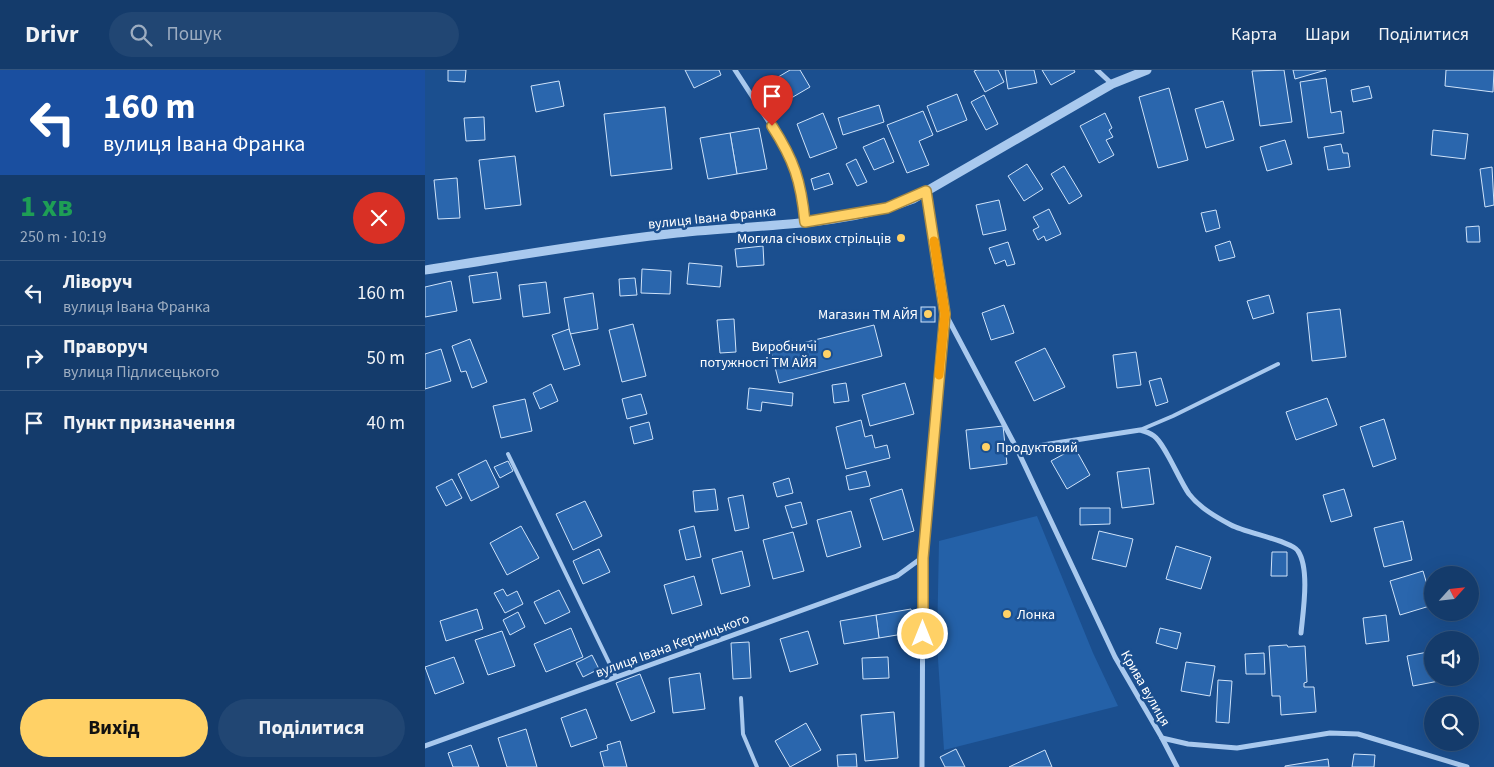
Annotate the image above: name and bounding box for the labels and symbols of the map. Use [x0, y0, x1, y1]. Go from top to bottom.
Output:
pin [751, 75, 793, 126]
street label: вулиця Івана Франка [647, 201, 777, 235]
place label: Могила січових стрільців [737, 229, 891, 249]
marker: Могила січових стрільців [895, 232, 907, 244]
place label: Магазин ТМ АЙЯ [818, 305, 918, 325]
marker: Магазин ТМ АЙЯ [922, 308, 934, 320]
place label: Виробничі потужності ТМ АЙЯ [700, 337, 817, 373]
marker: Виробничі потужності ТМ АЙЯ [821, 348, 833, 360]
place label: Продуктовий [996, 438, 1078, 458]
marker: Продуктовий [980, 441, 992, 453]
north arrow [1424, 566, 1479, 621]
place label: Лонка [1017, 605, 1055, 625]
position arrow [896, 607, 948, 659]
marker: Лонка [1001, 608, 1013, 620]
street label: вулиця Івана Керницького [593, 609, 752, 683]
street label: Крива вулиця [1115, 647, 1175, 730]

